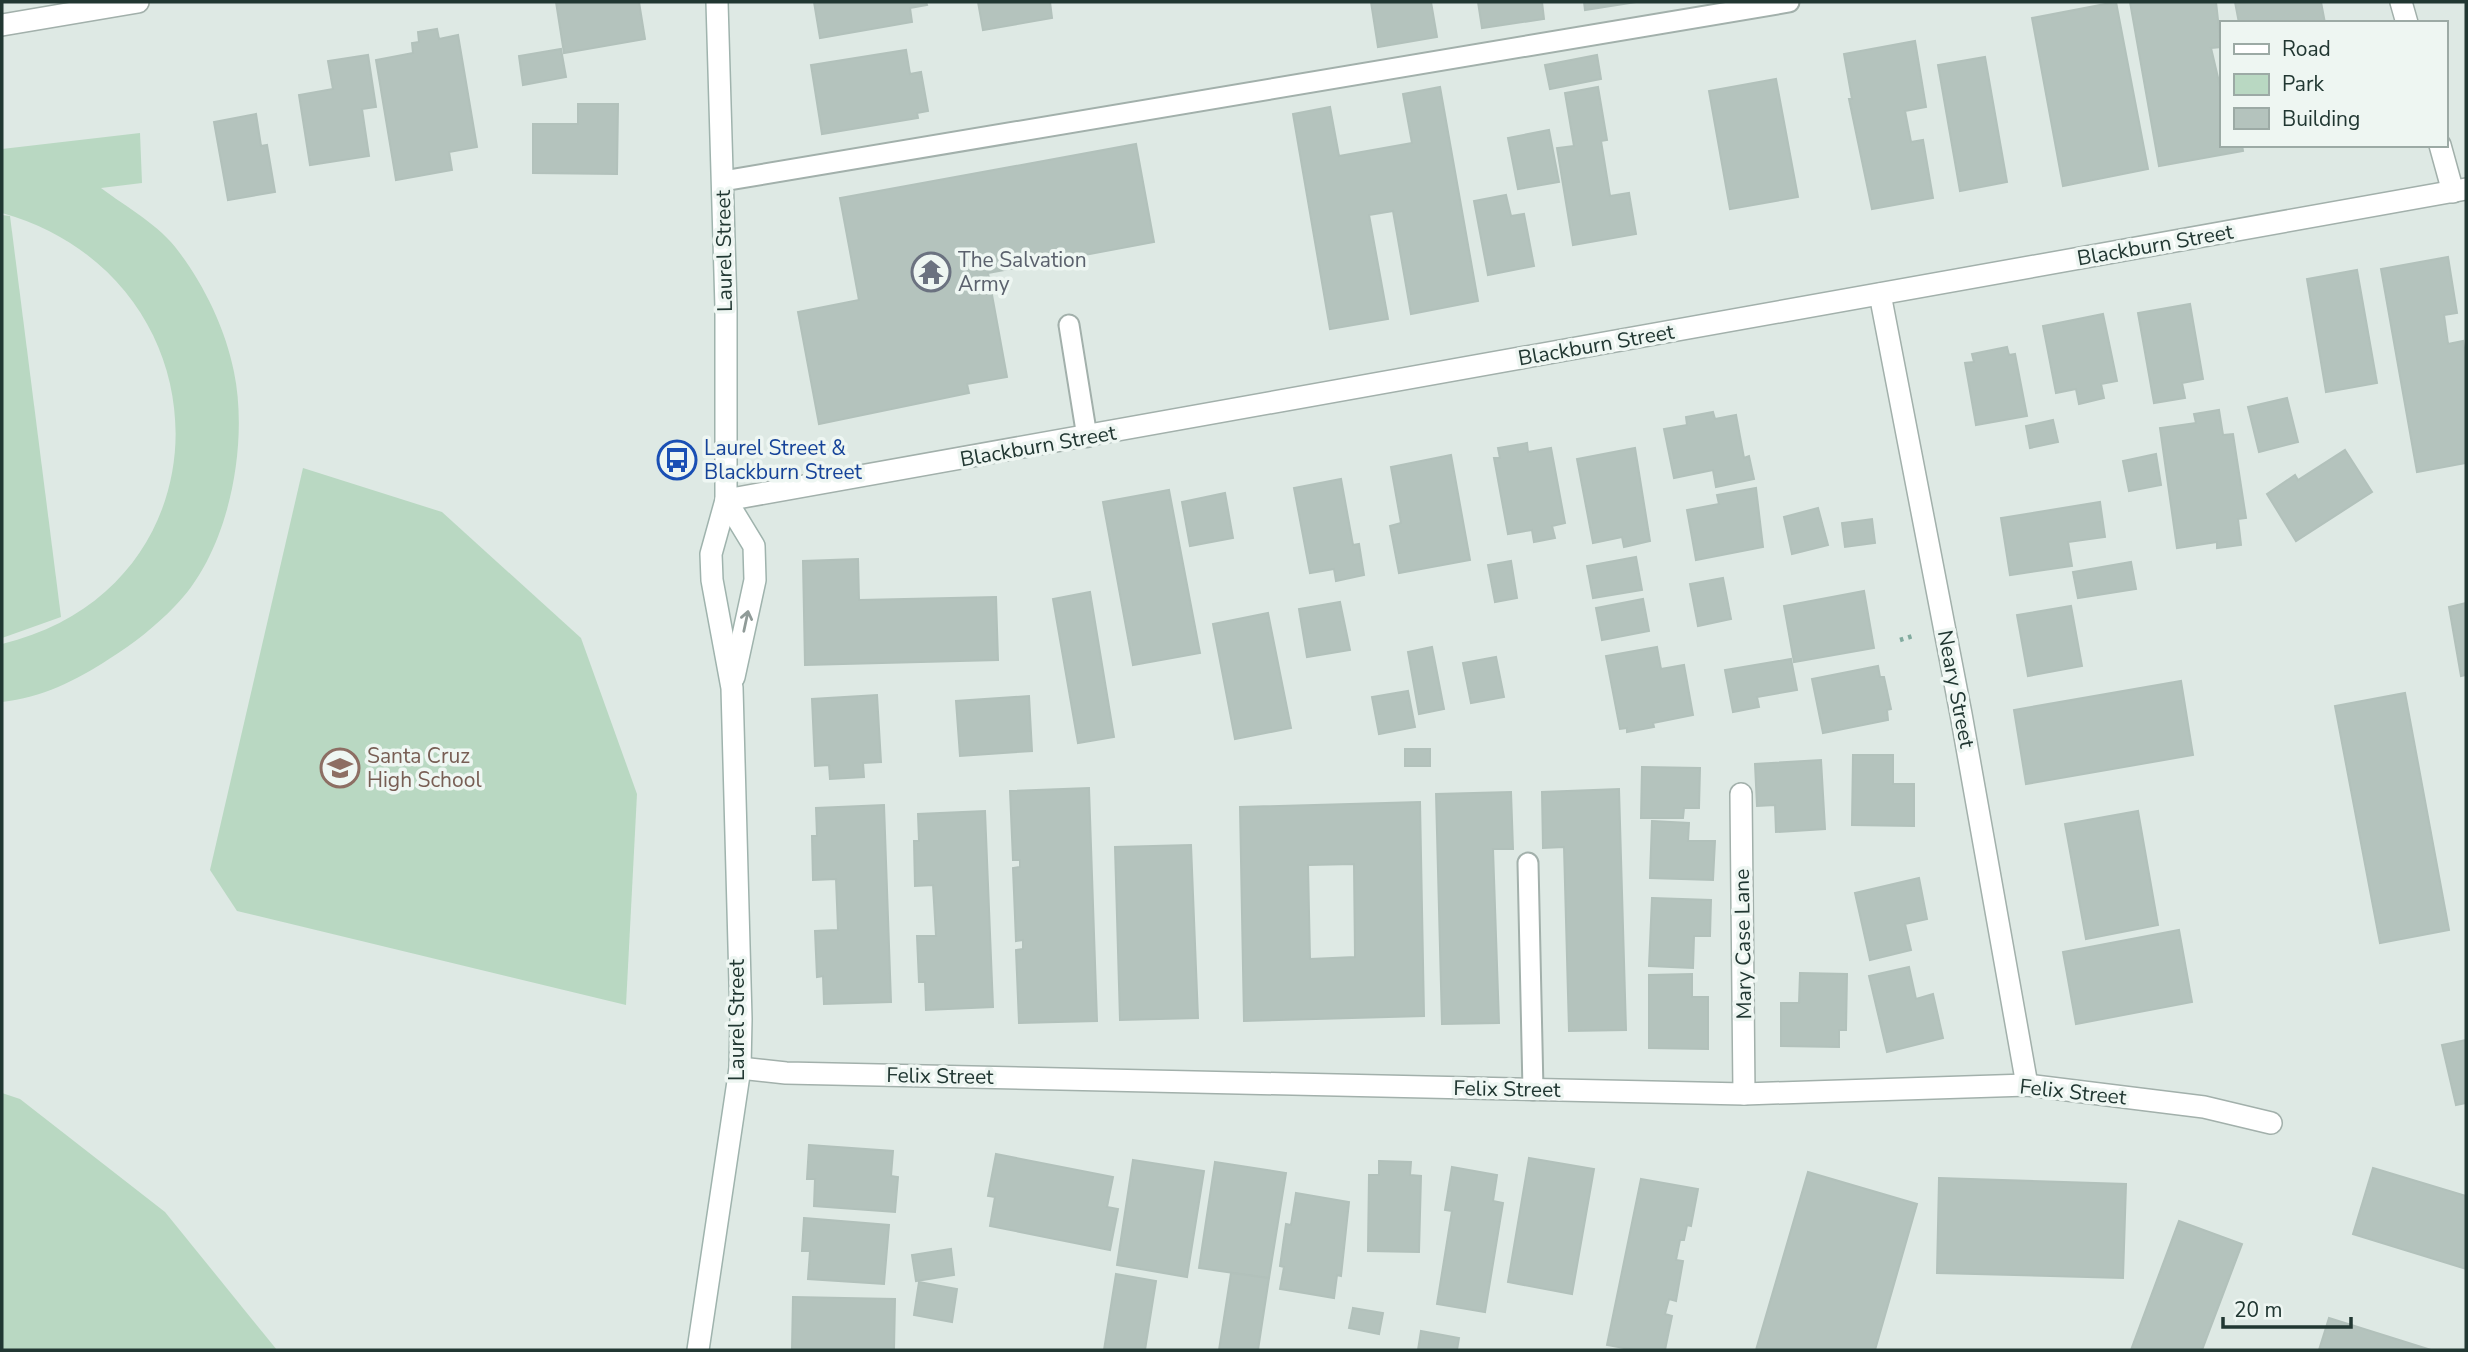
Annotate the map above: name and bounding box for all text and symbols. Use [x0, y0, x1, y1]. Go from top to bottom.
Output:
legend [2220, 21, 2447, 147]
text: Road [2282, 35, 2331, 63]
text: Park [2282, 70, 2324, 98]
text: Building [2282, 105, 2360, 133]
street label: Laurel Street [709, 189, 739, 312]
street label: Blackburn Street [2075, 217, 2236, 273]
place label: The Salvation Army [958, 246, 1087, 298]
temple icon: The Salvation Army [910, 251, 952, 293]
street label: Blackburn Street [1516, 317, 1677, 373]
street label: Blackburn Street [958, 418, 1119, 474]
place label: Laurel Street & Blackburn Street [704, 434, 863, 486]
bus stop icon: Laurel Street & Blackburn Street [656, 439, 698, 481]
one-way arrow [740, 610, 754, 633]
street label: Neary Street [1931, 628, 1981, 751]
place label: Santa Cruz High School [367, 742, 482, 794]
school or university icon: Santa Cruz High School [319, 747, 361, 789]
street label: Mary Case Lane [1728, 868, 1758, 1020]
street label: Laurel Street [723, 958, 751, 1081]
street label: Felix Street [886, 1061, 994, 1091]
street label: Felix Street [2018, 1072, 2128, 1112]
street label: Felix Street [1453, 1074, 1561, 1104]
scale bar [2223, 1286, 2351, 1330]
text: 20 m [2234, 1296, 2283, 1324]

